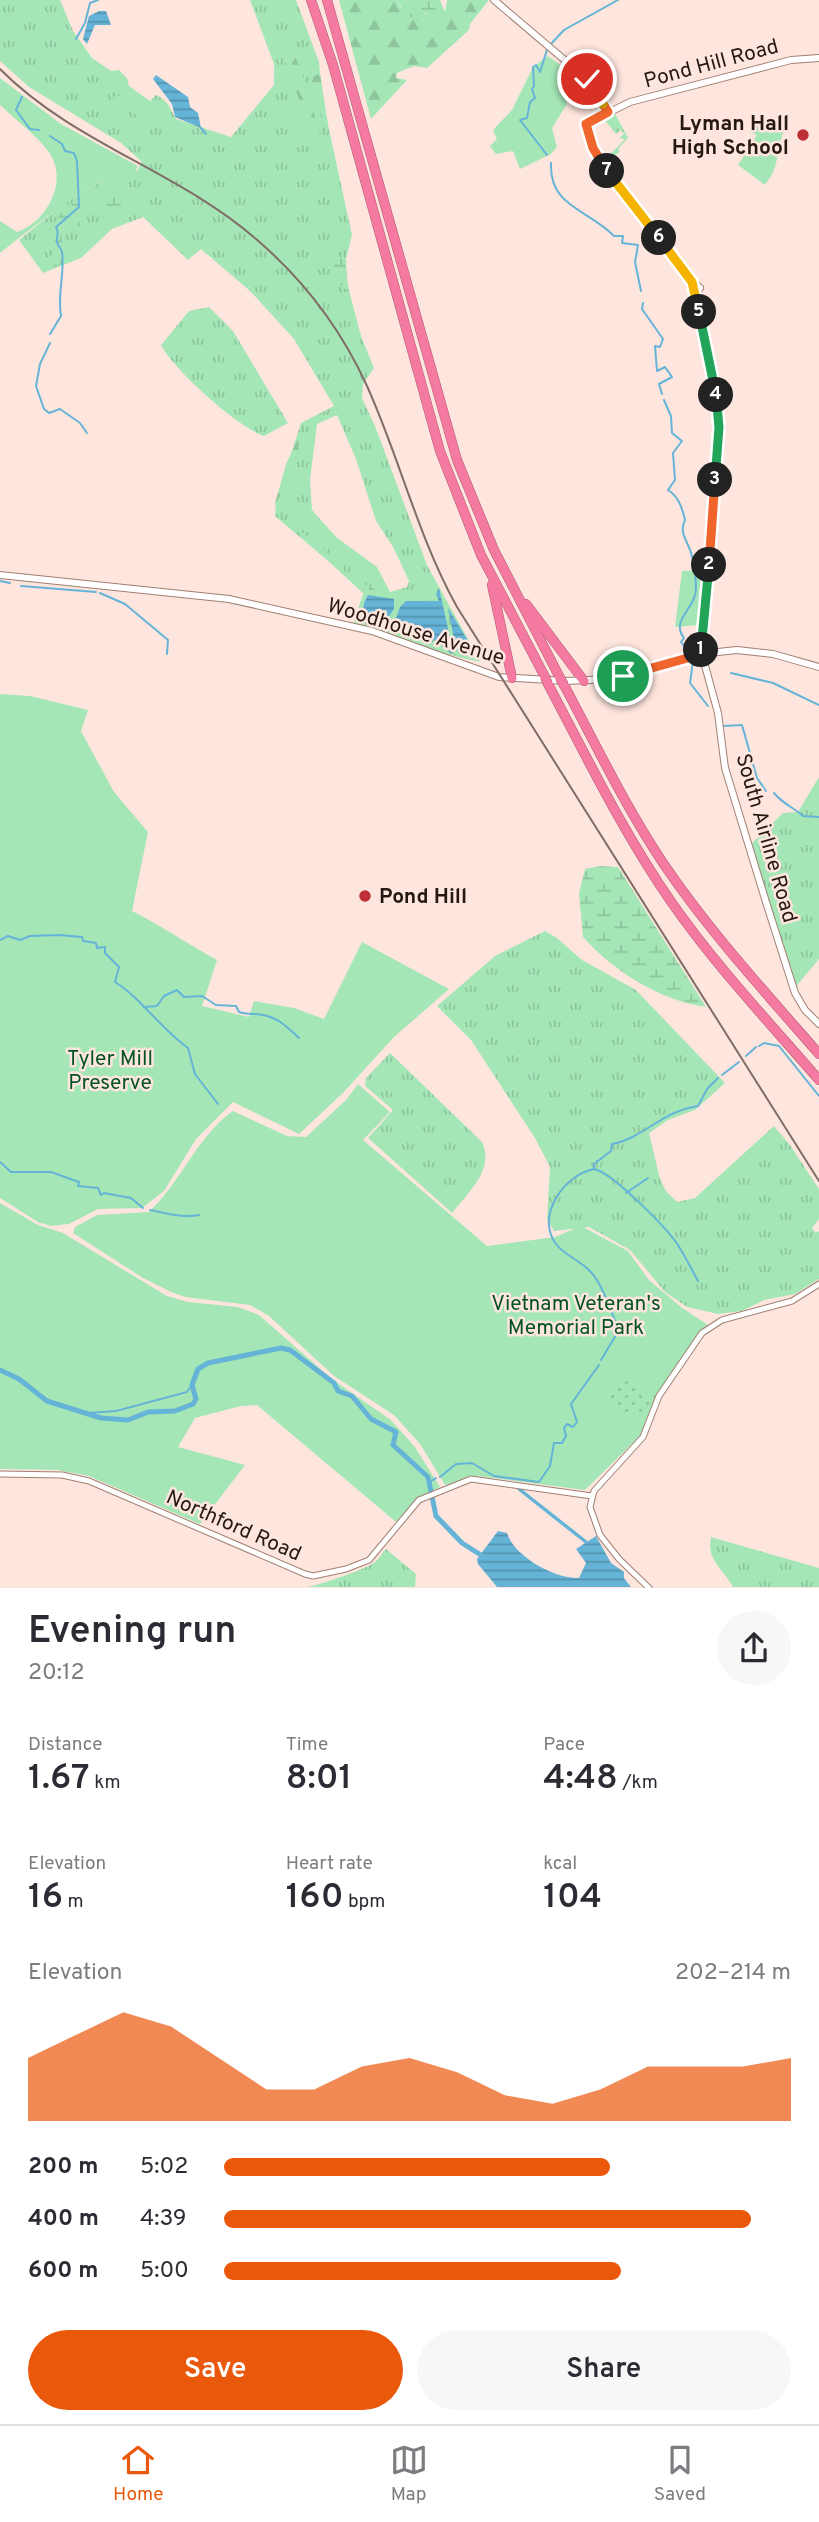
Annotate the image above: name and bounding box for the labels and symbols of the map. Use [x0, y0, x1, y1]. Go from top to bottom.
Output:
street label: Pond Hill Road [641, 34, 782, 95]
pin [557, 49, 617, 109]
place label: Lyman Hall High School [672, 111, 789, 162]
marker: Lyman Hall High School [795, 127, 811, 143]
pin: 7 [590, 154, 624, 188]
pin: 6 [642, 220, 676, 256]
pin: 5 [682, 294, 716, 330]
pin: 4 [698, 378, 734, 412]
pin: 3 [698, 462, 732, 498]
pin: 2 [692, 548, 726, 582]
street label: Woodhouse Avenue [324, 593, 508, 672]
pin: 1 [684, 632, 718, 668]
pin [593, 646, 653, 706]
street label: South Airline Road [729, 751, 803, 926]
place label: Pond Hill [379, 884, 467, 911]
marker: Pond Hill [357, 888, 373, 904]
park label: Tyler Mill Preserve [67, 1046, 153, 1097]
park label: Vietnam Veteran's Memorial Park [491, 1291, 661, 1342]
street label: Northford Road [161, 1484, 305, 1568]

